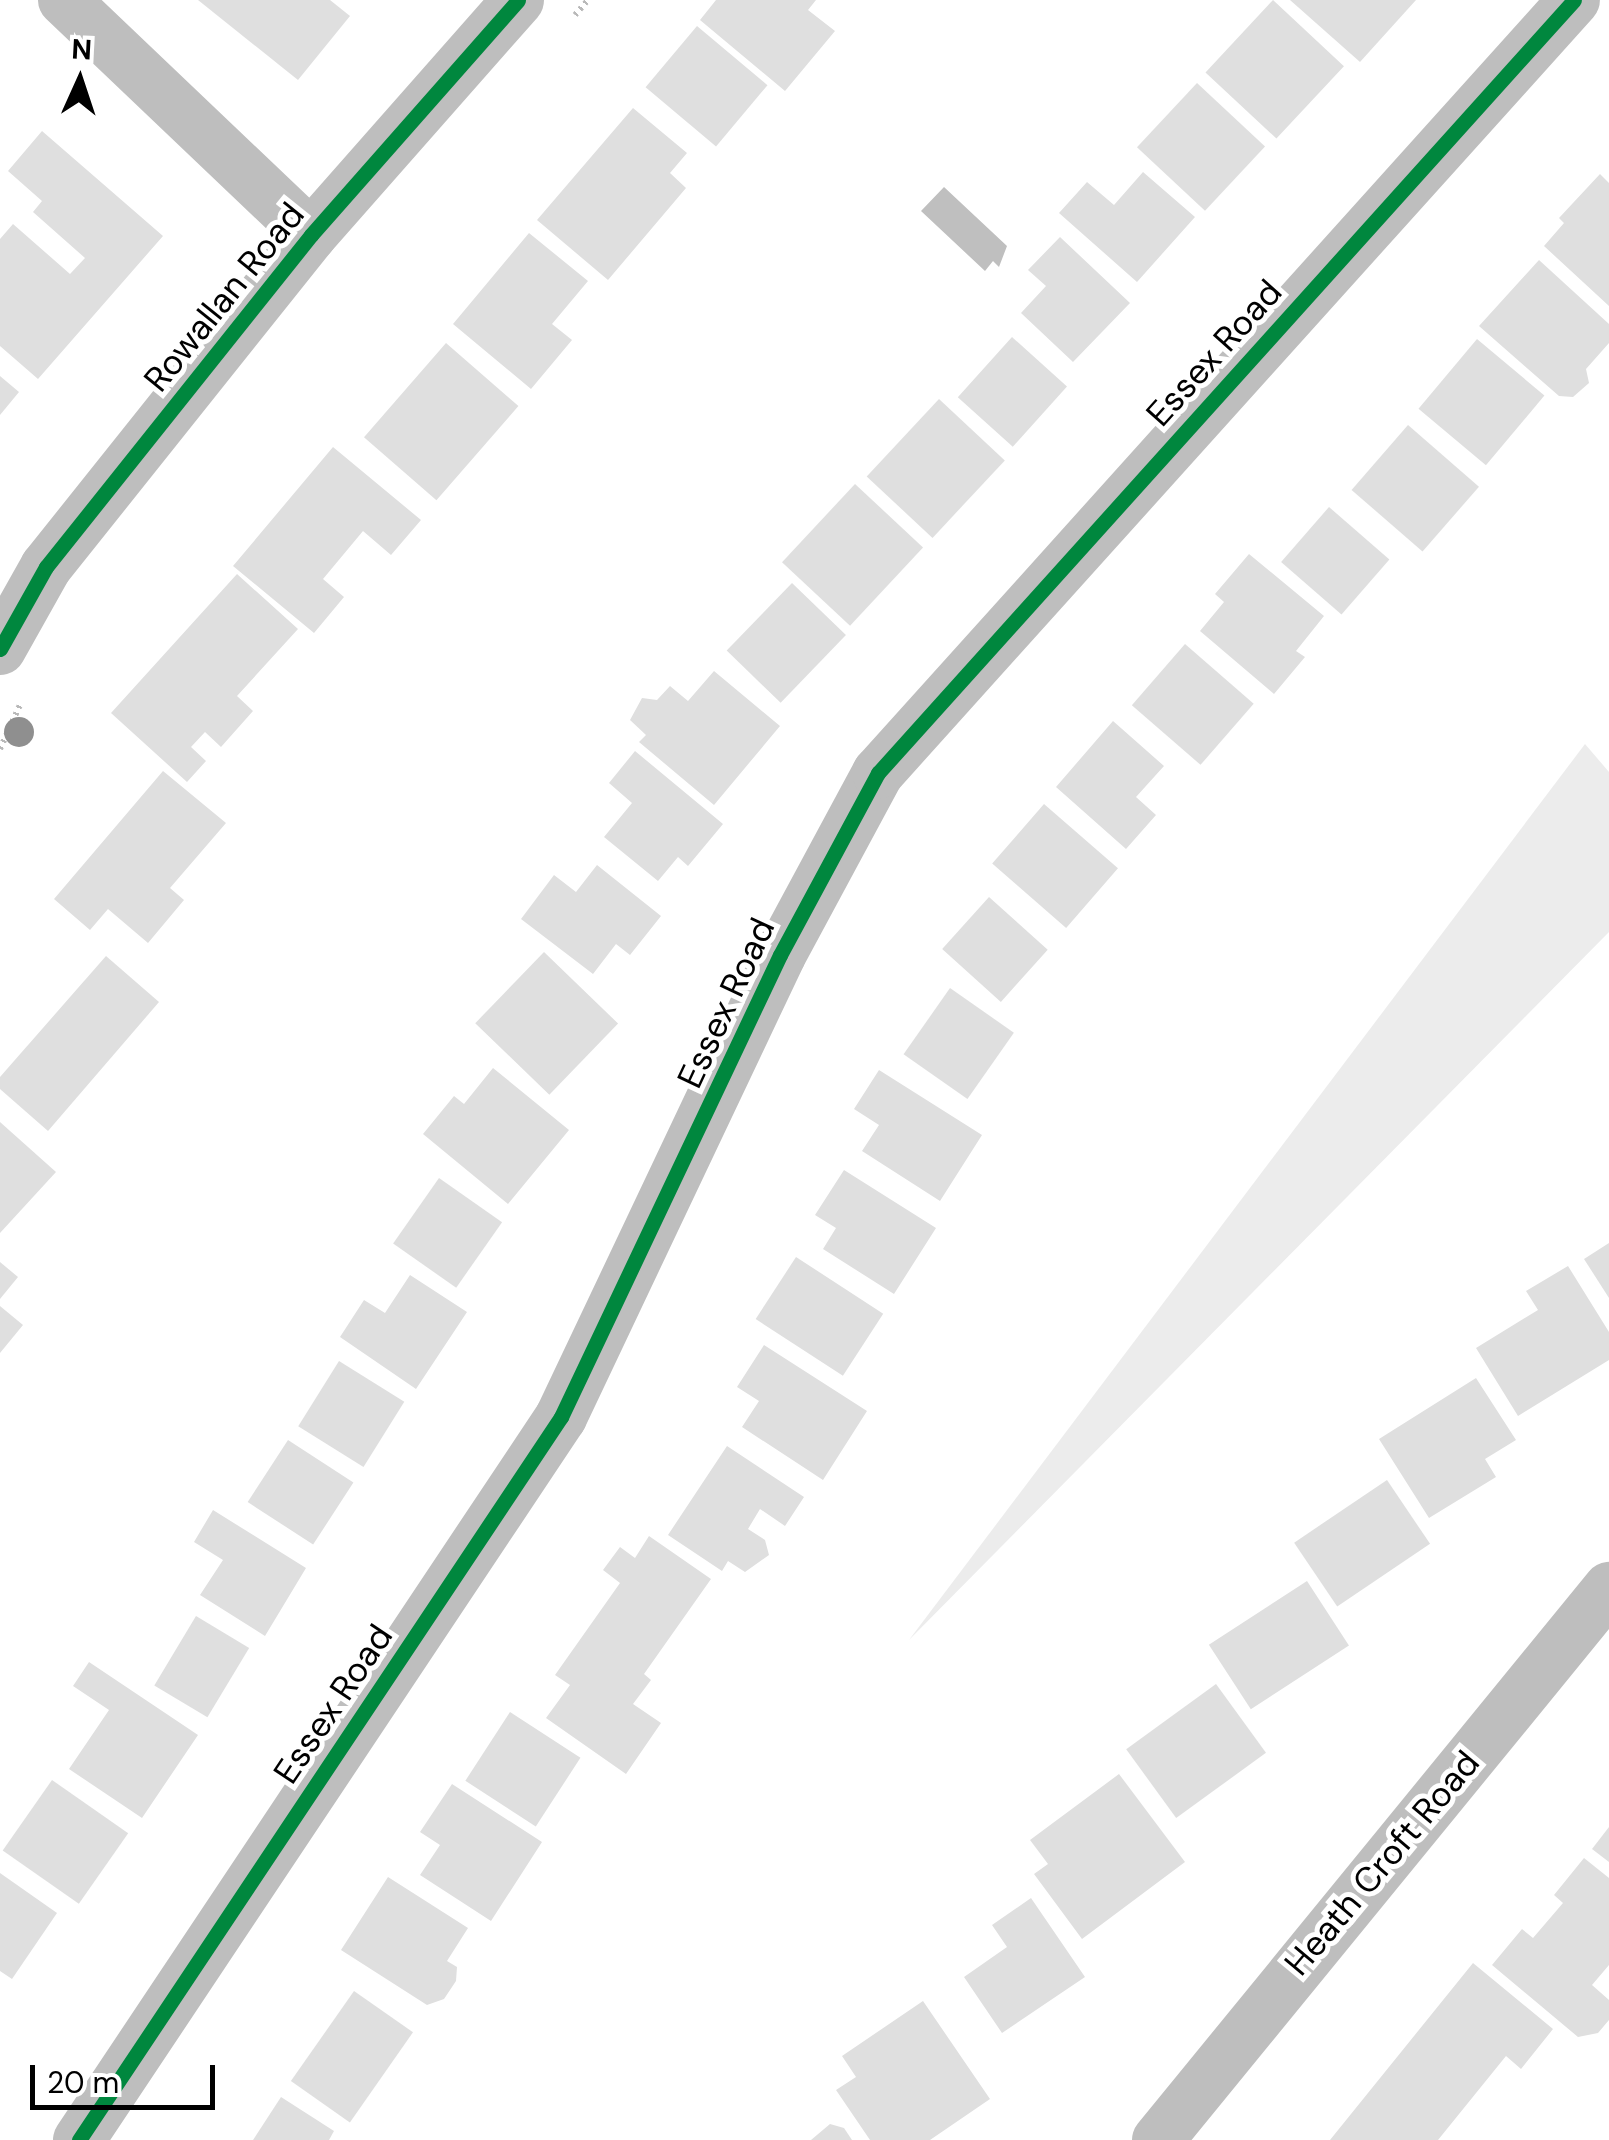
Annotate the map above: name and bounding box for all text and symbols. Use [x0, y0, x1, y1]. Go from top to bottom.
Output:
north arrow [30, 30, 130, 130]
text: N [70, 31, 93, 69]
street label: Rowallan Road [135, 194, 313, 400]
street label: Essex Road [1137, 271, 1291, 435]
street label: Essex Road [668, 912, 784, 1094]
street label: Essex Road [265, 1617, 401, 1791]
street label: Heath Croft Road [1276, 1742, 1488, 1984]
scale bar [35, 2045, 220, 2107]
text: 20 m [47, 2063, 119, 2102]

